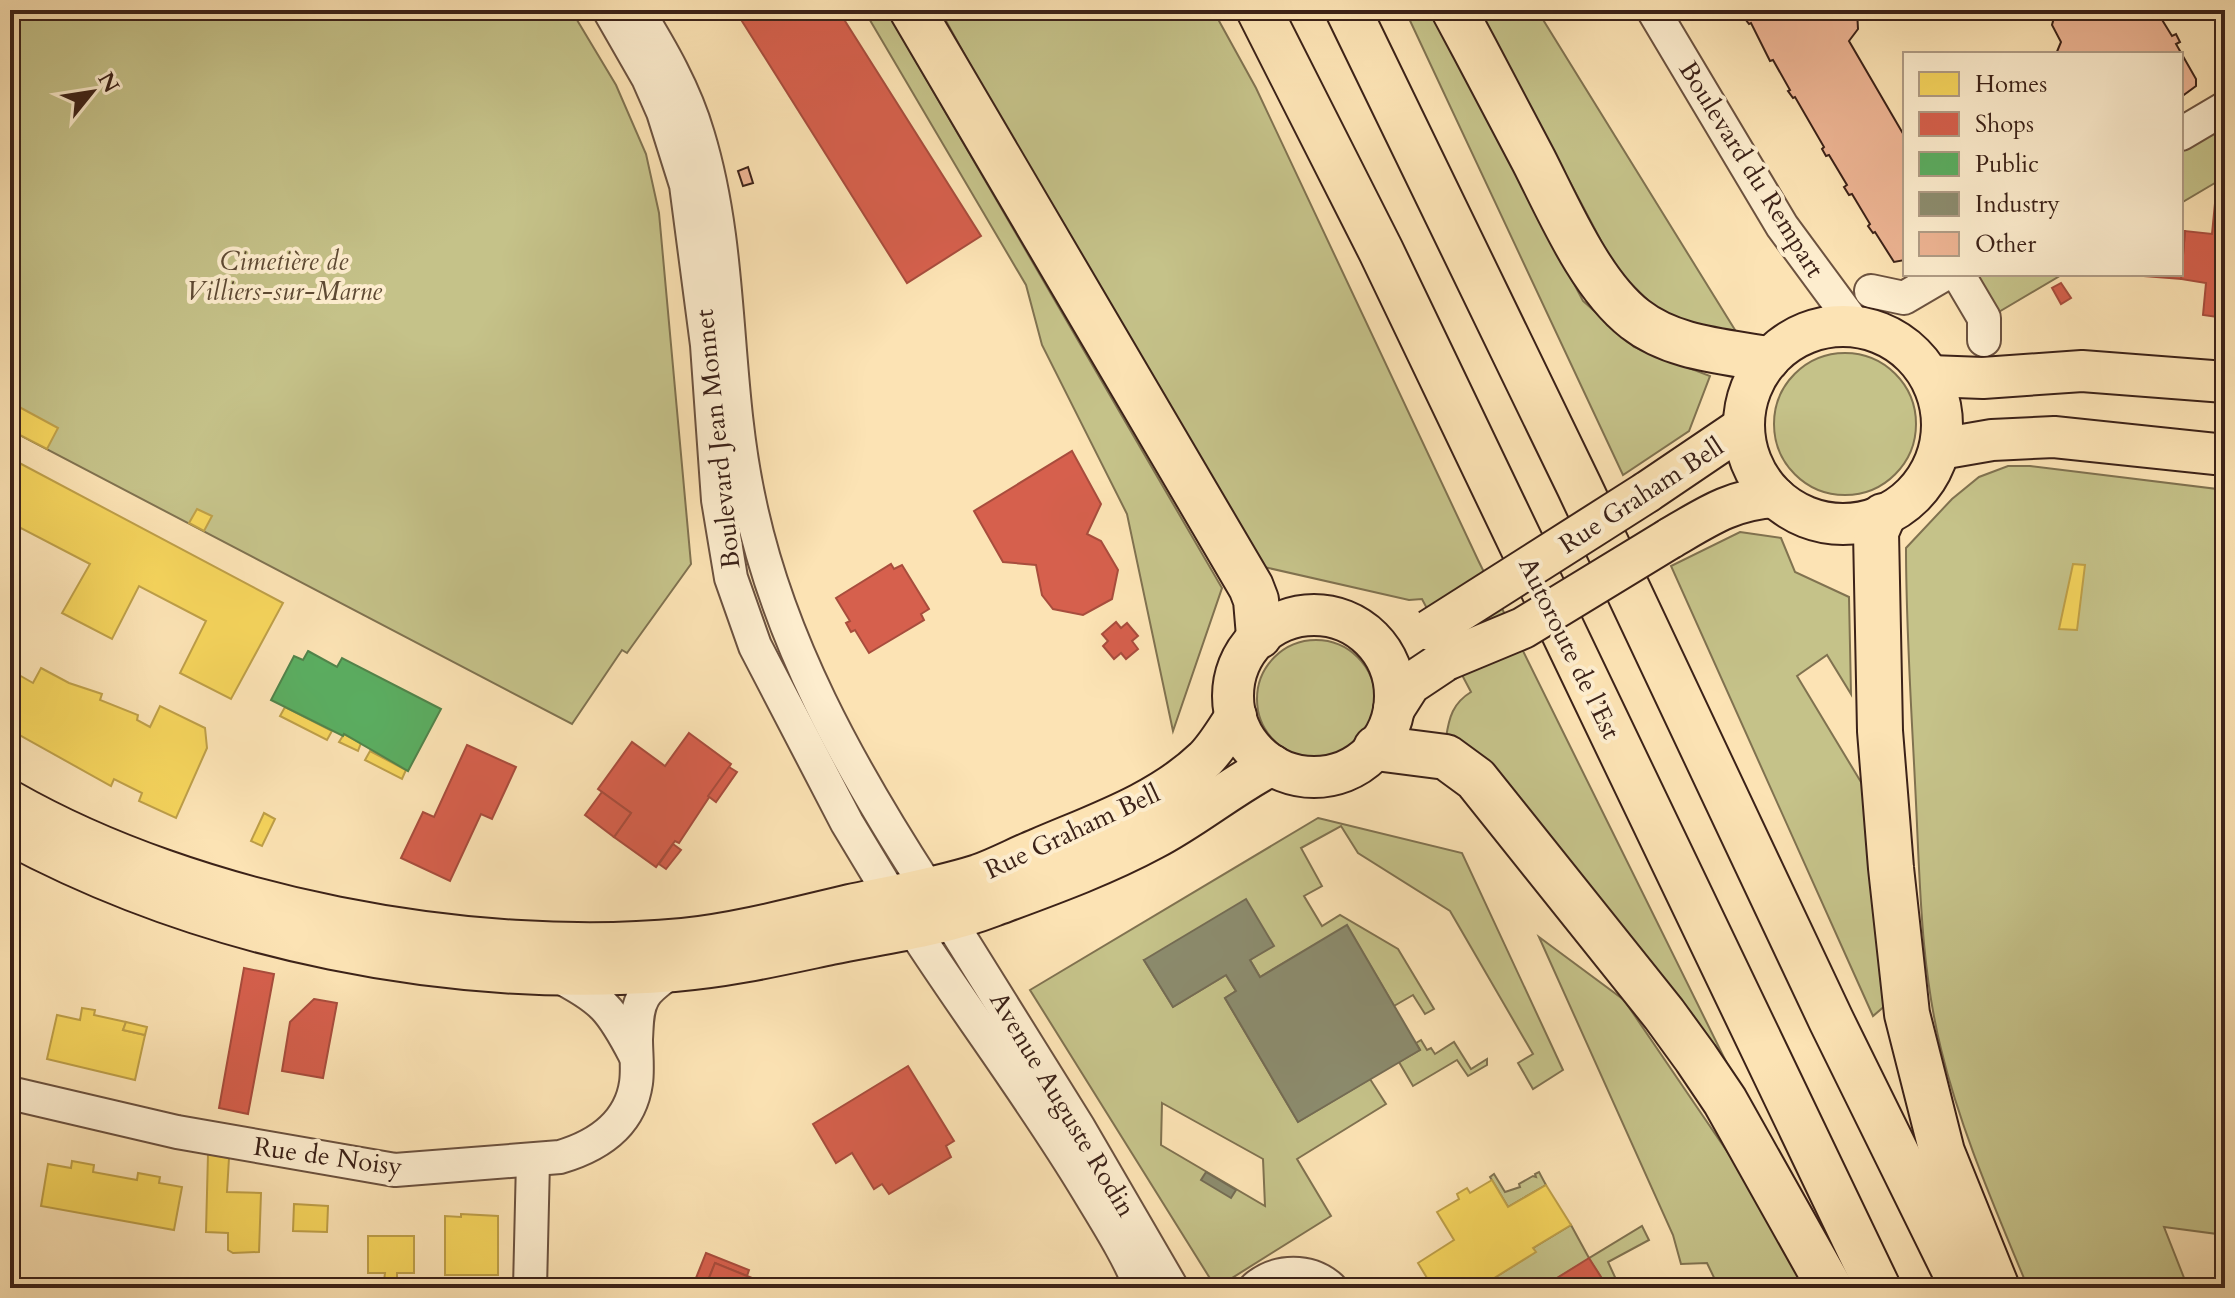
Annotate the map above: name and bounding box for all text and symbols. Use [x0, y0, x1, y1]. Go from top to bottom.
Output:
north arrow [52, 52, 132, 132]
legend [1903, 52, 2183, 276]
street label: Boulevard du Rempart [1671, 55, 1832, 284]
text: N [91, 67, 126, 98]
text: Homes [1975, 68, 2047, 101]
text: Shops [1975, 108, 2034, 141]
text: Public [1975, 148, 2039, 181]
text: Industry [1975, 188, 2060, 221]
text: Other [1975, 228, 2036, 261]
park label: Cimetière de Villiers-sur-Marne [186, 244, 383, 309]
street label: Boulevard Jean Monnet [686, 307, 749, 570]
street label: Rue Graham Bell [1552, 429, 1731, 562]
street label: Autoroute de l’Est [1510, 552, 1629, 745]
street label: Rue Graham Bell [979, 775, 1166, 887]
street label: Avenue Auguste Rodin [981, 985, 1144, 1223]
street label: Rue de Noisy [251, 1129, 405, 1184]

